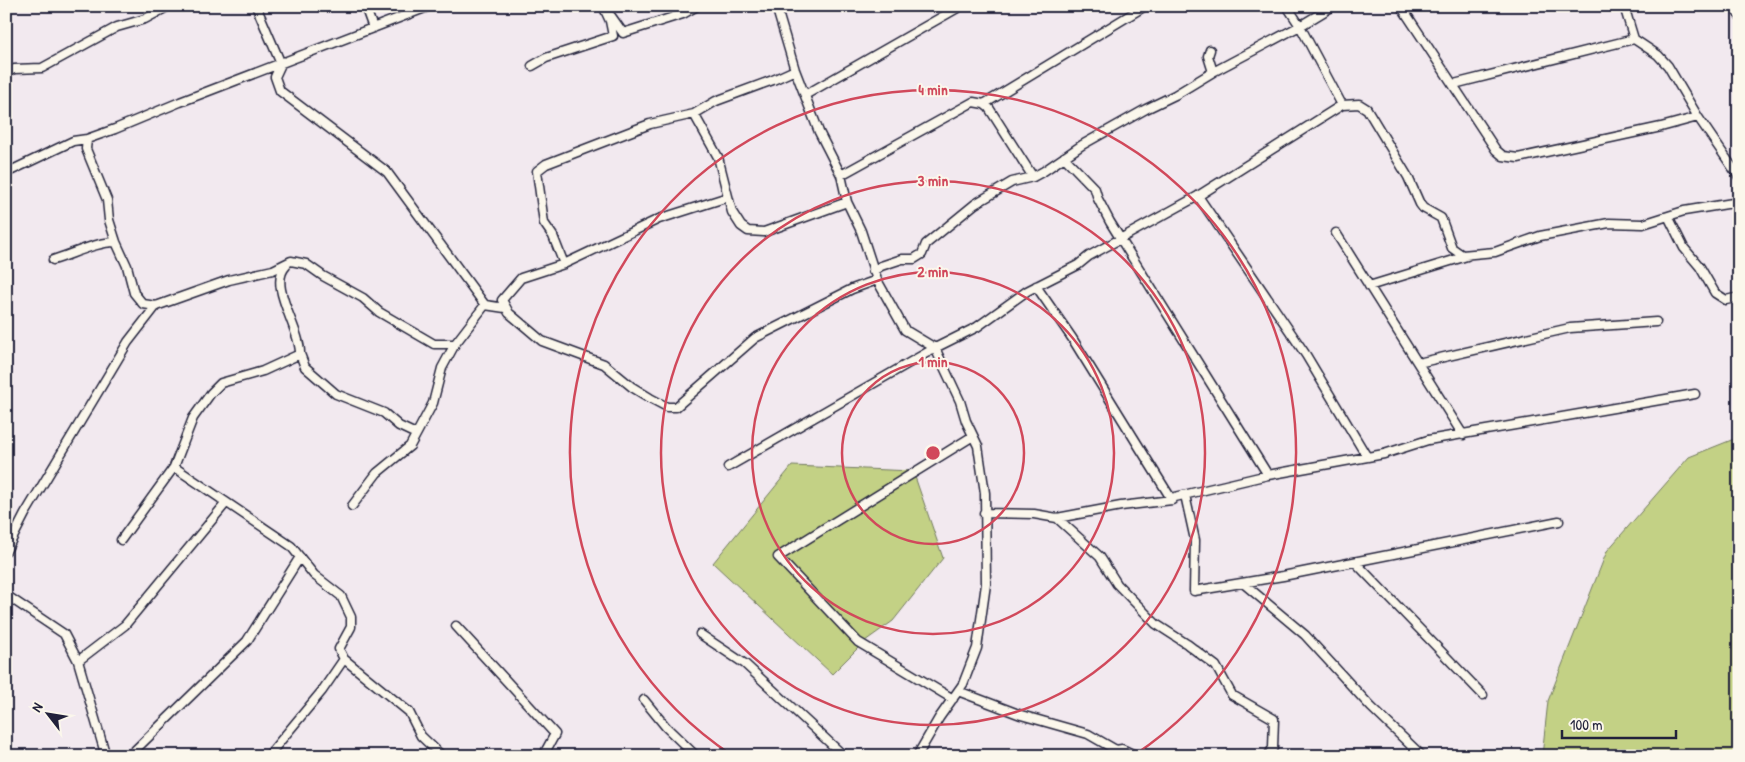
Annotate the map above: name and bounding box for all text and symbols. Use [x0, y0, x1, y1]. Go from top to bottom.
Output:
text: 4 min [918, 79, 948, 100]
text: 3 min [918, 170, 948, 191]
text: 2 min [918, 261, 949, 282]
text: 1 min [918, 351, 948, 372]
centre of rings [924, 444, 942, 462]
north arrow [22, 690, 72, 740]
text: N [26, 698, 47, 715]
scale bar [1562, 707, 1676, 739]
text: 100 m [1570, 714, 1603, 735]

